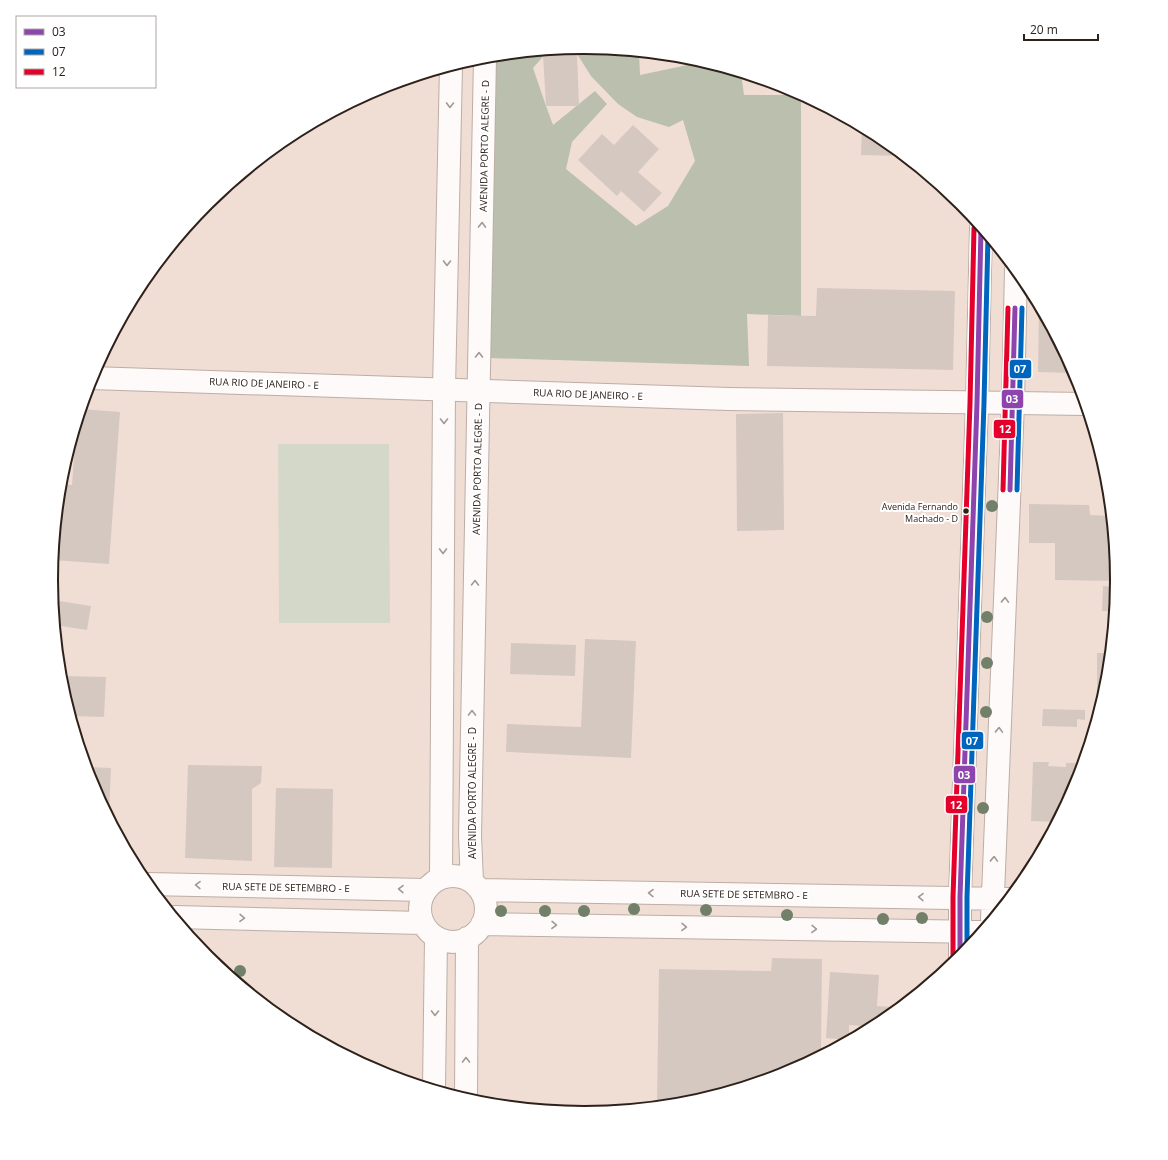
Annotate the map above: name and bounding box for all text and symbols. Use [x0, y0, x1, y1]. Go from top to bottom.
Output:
legend [16, 16, 156, 88]
scale bar [1024, 16, 1098, 42]
text: 20 m [1030, 21, 1058, 38]
text: 03 [52, 23, 66, 40]
text: 07 [52, 43, 66, 60]
text: 12 [52, 63, 66, 80]
street label: AVENIDA PORTO ALEGRE - D [476, 80, 492, 212]
one-way arrow [446, 102, 454, 108]
one-way arrow [478, 222, 486, 228]
one-way arrow [443, 260, 451, 266]
one-way arrow [475, 352, 484, 358]
line badge: 07 [1009, 359, 1032, 379]
text: 07 [1014, 361, 1026, 376]
street label: RUA RIO DE JANEIRO - E [209, 374, 319, 392]
street label: RUA RIO DE JANEIRO - E [533, 385, 643, 403]
line badge: 03 [1001, 389, 1024, 409]
text: 03 [1006, 391, 1018, 406]
street label: AVENIDA PORTO ALEGRE - D [469, 403, 485, 535]
one-way arrow [440, 418, 448, 424]
line badge: 12 [993, 419, 1016, 439]
text: 12 [999, 421, 1011, 436]
place label: Avenida Fernando Machado - D [882, 500, 958, 525]
marker: Avenida Fernando Machado - D [961, 506, 971, 516]
one-way arrow [439, 548, 447, 554]
one-way arrow [470, 580, 479, 586]
one-way arrow [1001, 597, 1009, 603]
one-way arrow [468, 710, 476, 716]
street label: AVENIDA PORTO ALEGRE - D [465, 727, 479, 859]
one-way arrow [995, 727, 1004, 733]
line badge: 07 [961, 731, 984, 750]
text: 07 [966, 733, 978, 748]
line badge: 03 [953, 765, 976, 784]
text: 03 [958, 767, 970, 782]
line badge: 12 [945, 795, 968, 814]
text: 12 [950, 797, 962, 812]
one-way arrow [990, 856, 998, 862]
street label: RUA SETE DE SETEMBRO - E [222, 879, 350, 895]
one-way arrow [195, 881, 201, 889]
one-way arrow [398, 885, 404, 894]
street label: RUA SETE DE SETEMBRO - E [680, 886, 808, 902]
one-way arrow [648, 889, 654, 897]
one-way arrow [918, 893, 924, 901]
one-way arrow [239, 914, 245, 922]
one-way arrow [551, 921, 557, 929]
one-way arrow [681, 923, 687, 931]
one-way arrow [811, 925, 817, 933]
one-way arrow [431, 1010, 439, 1016]
one-way arrow [462, 1057, 470, 1063]

